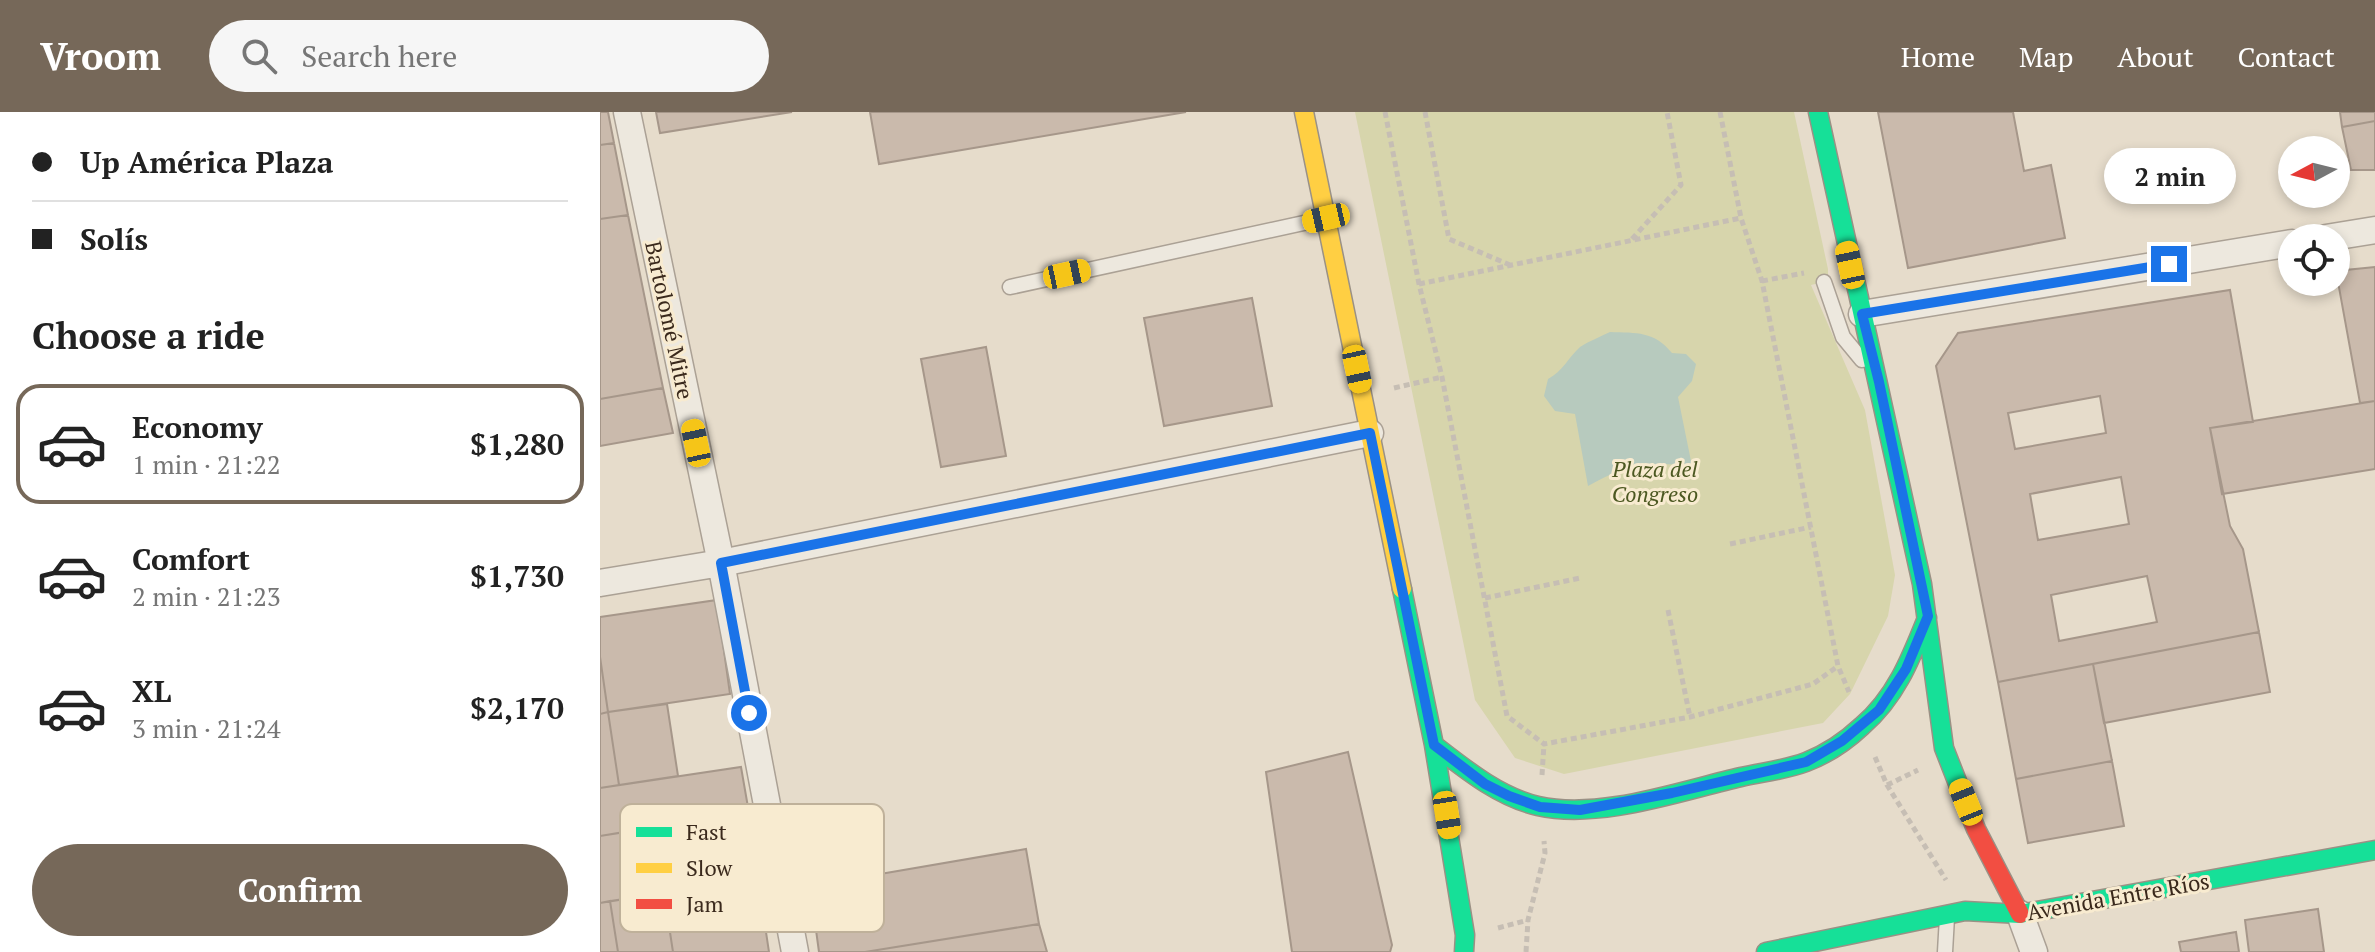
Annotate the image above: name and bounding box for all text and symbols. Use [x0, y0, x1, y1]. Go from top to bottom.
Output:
search box [209, 20, 769, 92]
text: Vroom [40, 31, 161, 81]
icon: search [237, 34, 281, 78]
text: Search here [301, 36, 457, 76]
text: Home [1901, 38, 1975, 75]
text: Map [2019, 38, 2073, 75]
text: About [2117, 38, 2194, 75]
text: Contact [2238, 38, 2335, 75]
north arrow [2278, 136, 2350, 208]
map controls [2278, 136, 2350, 296]
text: Up América Plaza [80, 142, 334, 182]
callout: 2 min [2103, 148, 2235, 204]
text: 2 min [2134, 159, 2206, 193]
car [1300, 201, 1352, 235]
text: Solís [80, 219, 148, 259]
button: locate [2278, 224, 2350, 296]
street label: Bartolomé Mitre [639, 238, 701, 402]
car [1833, 239, 1867, 291]
route end [2151, 246, 2187, 282]
car [1041, 257, 1093, 291]
text: Choose a ride [32, 312, 265, 359]
car [1340, 343, 1374, 395]
text: Economy [132, 407, 263, 447]
icon: car [36, 408, 108, 480]
car [679, 417, 713, 469]
text: $1,280 [470, 424, 564, 464]
text: 1 min · 21:22 [132, 447, 281, 481]
park label: Plaza del Congreso [1611, 454, 1698, 508]
text: Comfort [132, 539, 250, 579]
icon: car [36, 540, 108, 612]
text: $1,730 [470, 556, 564, 596]
text: 2 min · 21:23 [132, 579, 281, 613]
text: XL [132, 671, 171, 711]
icon: car [36, 672, 108, 744]
text: $2,170 [470, 688, 564, 728]
route start [731, 695, 767, 731]
text: 3 min · 21:24 [132, 711, 281, 745]
car [1946, 775, 1986, 829]
car [1431, 789, 1463, 841]
legend [620, 804, 884, 932]
text: Fast [686, 817, 727, 846]
button: Confirm [32, 844, 568, 936]
text: Slow [686, 853, 733, 882]
street label: Avenida Entre Ríos [2024, 866, 2212, 926]
text: Jam [686, 889, 724, 918]

